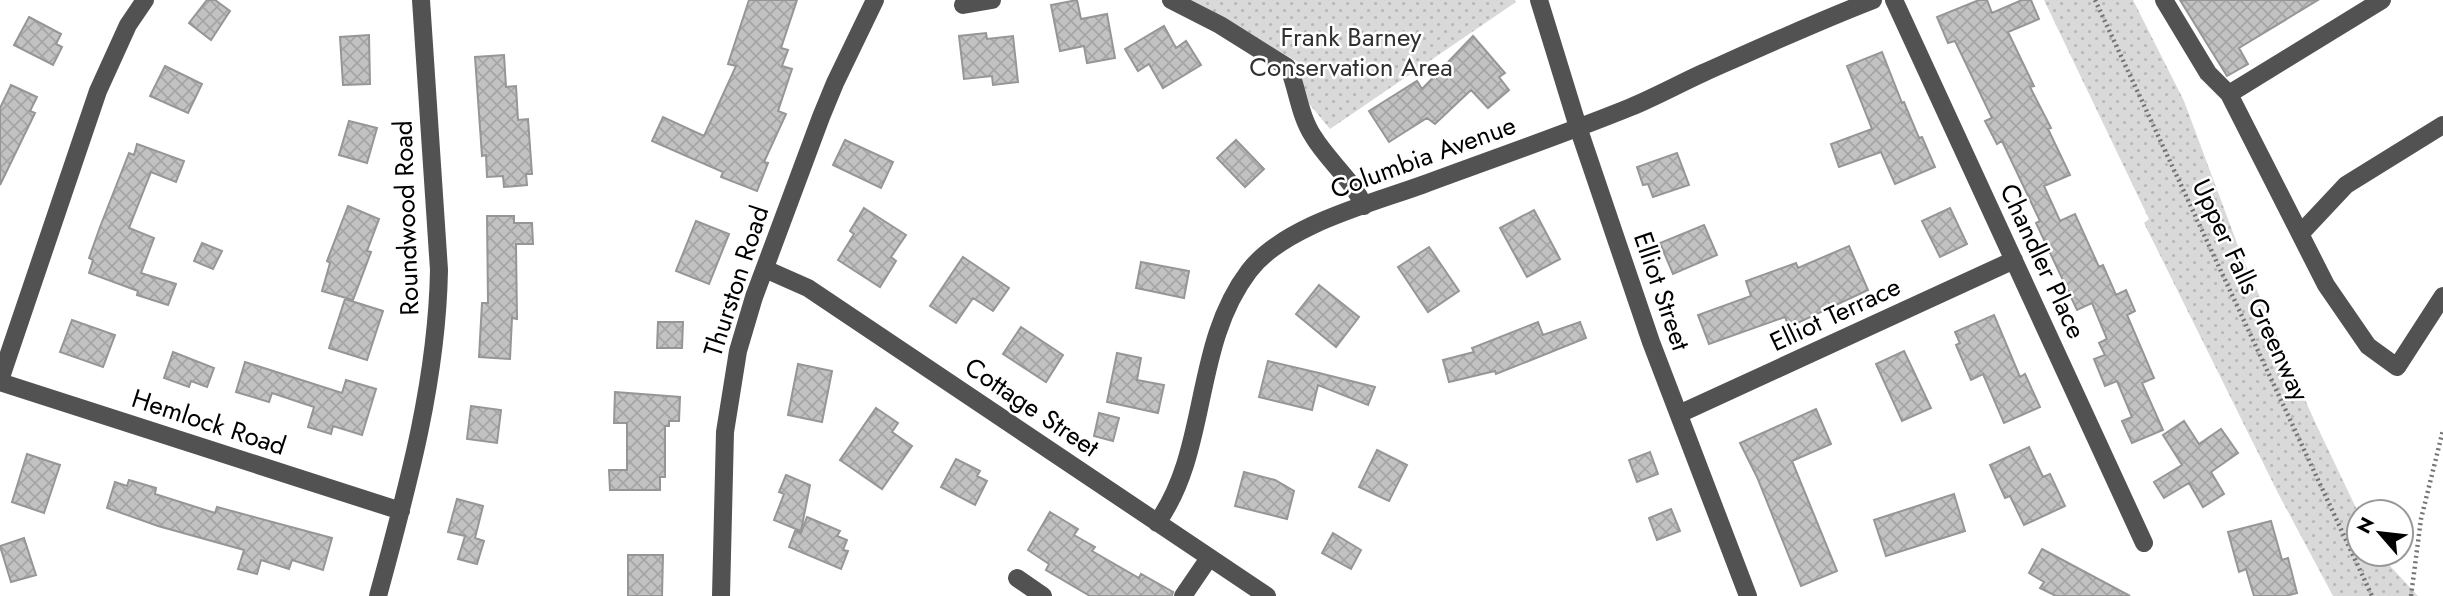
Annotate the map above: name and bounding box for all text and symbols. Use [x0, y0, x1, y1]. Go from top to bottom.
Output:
park label: Frank Barney Conservation Area [1249, 18, 1453, 86]
street label: Columbia Avenue [1325, 106, 1521, 208]
street label: Roundwood Road [384, 120, 428, 316]
street label: Upper Falls Greenway [2183, 173, 2319, 408]
street label: Chandler Place [1990, 177, 2096, 345]
street label: Thurston Road [694, 201, 778, 361]
street label: Elliot Street [1624, 227, 1700, 356]
street label: Elliot Terrace [1763, 267, 1907, 361]
street label: Cottage Street [957, 348, 1108, 467]
street label: Hemlock Road [127, 379, 291, 465]
north arrow [2345, 498, 2415, 568]
text: N [2350, 512, 2381, 538]

